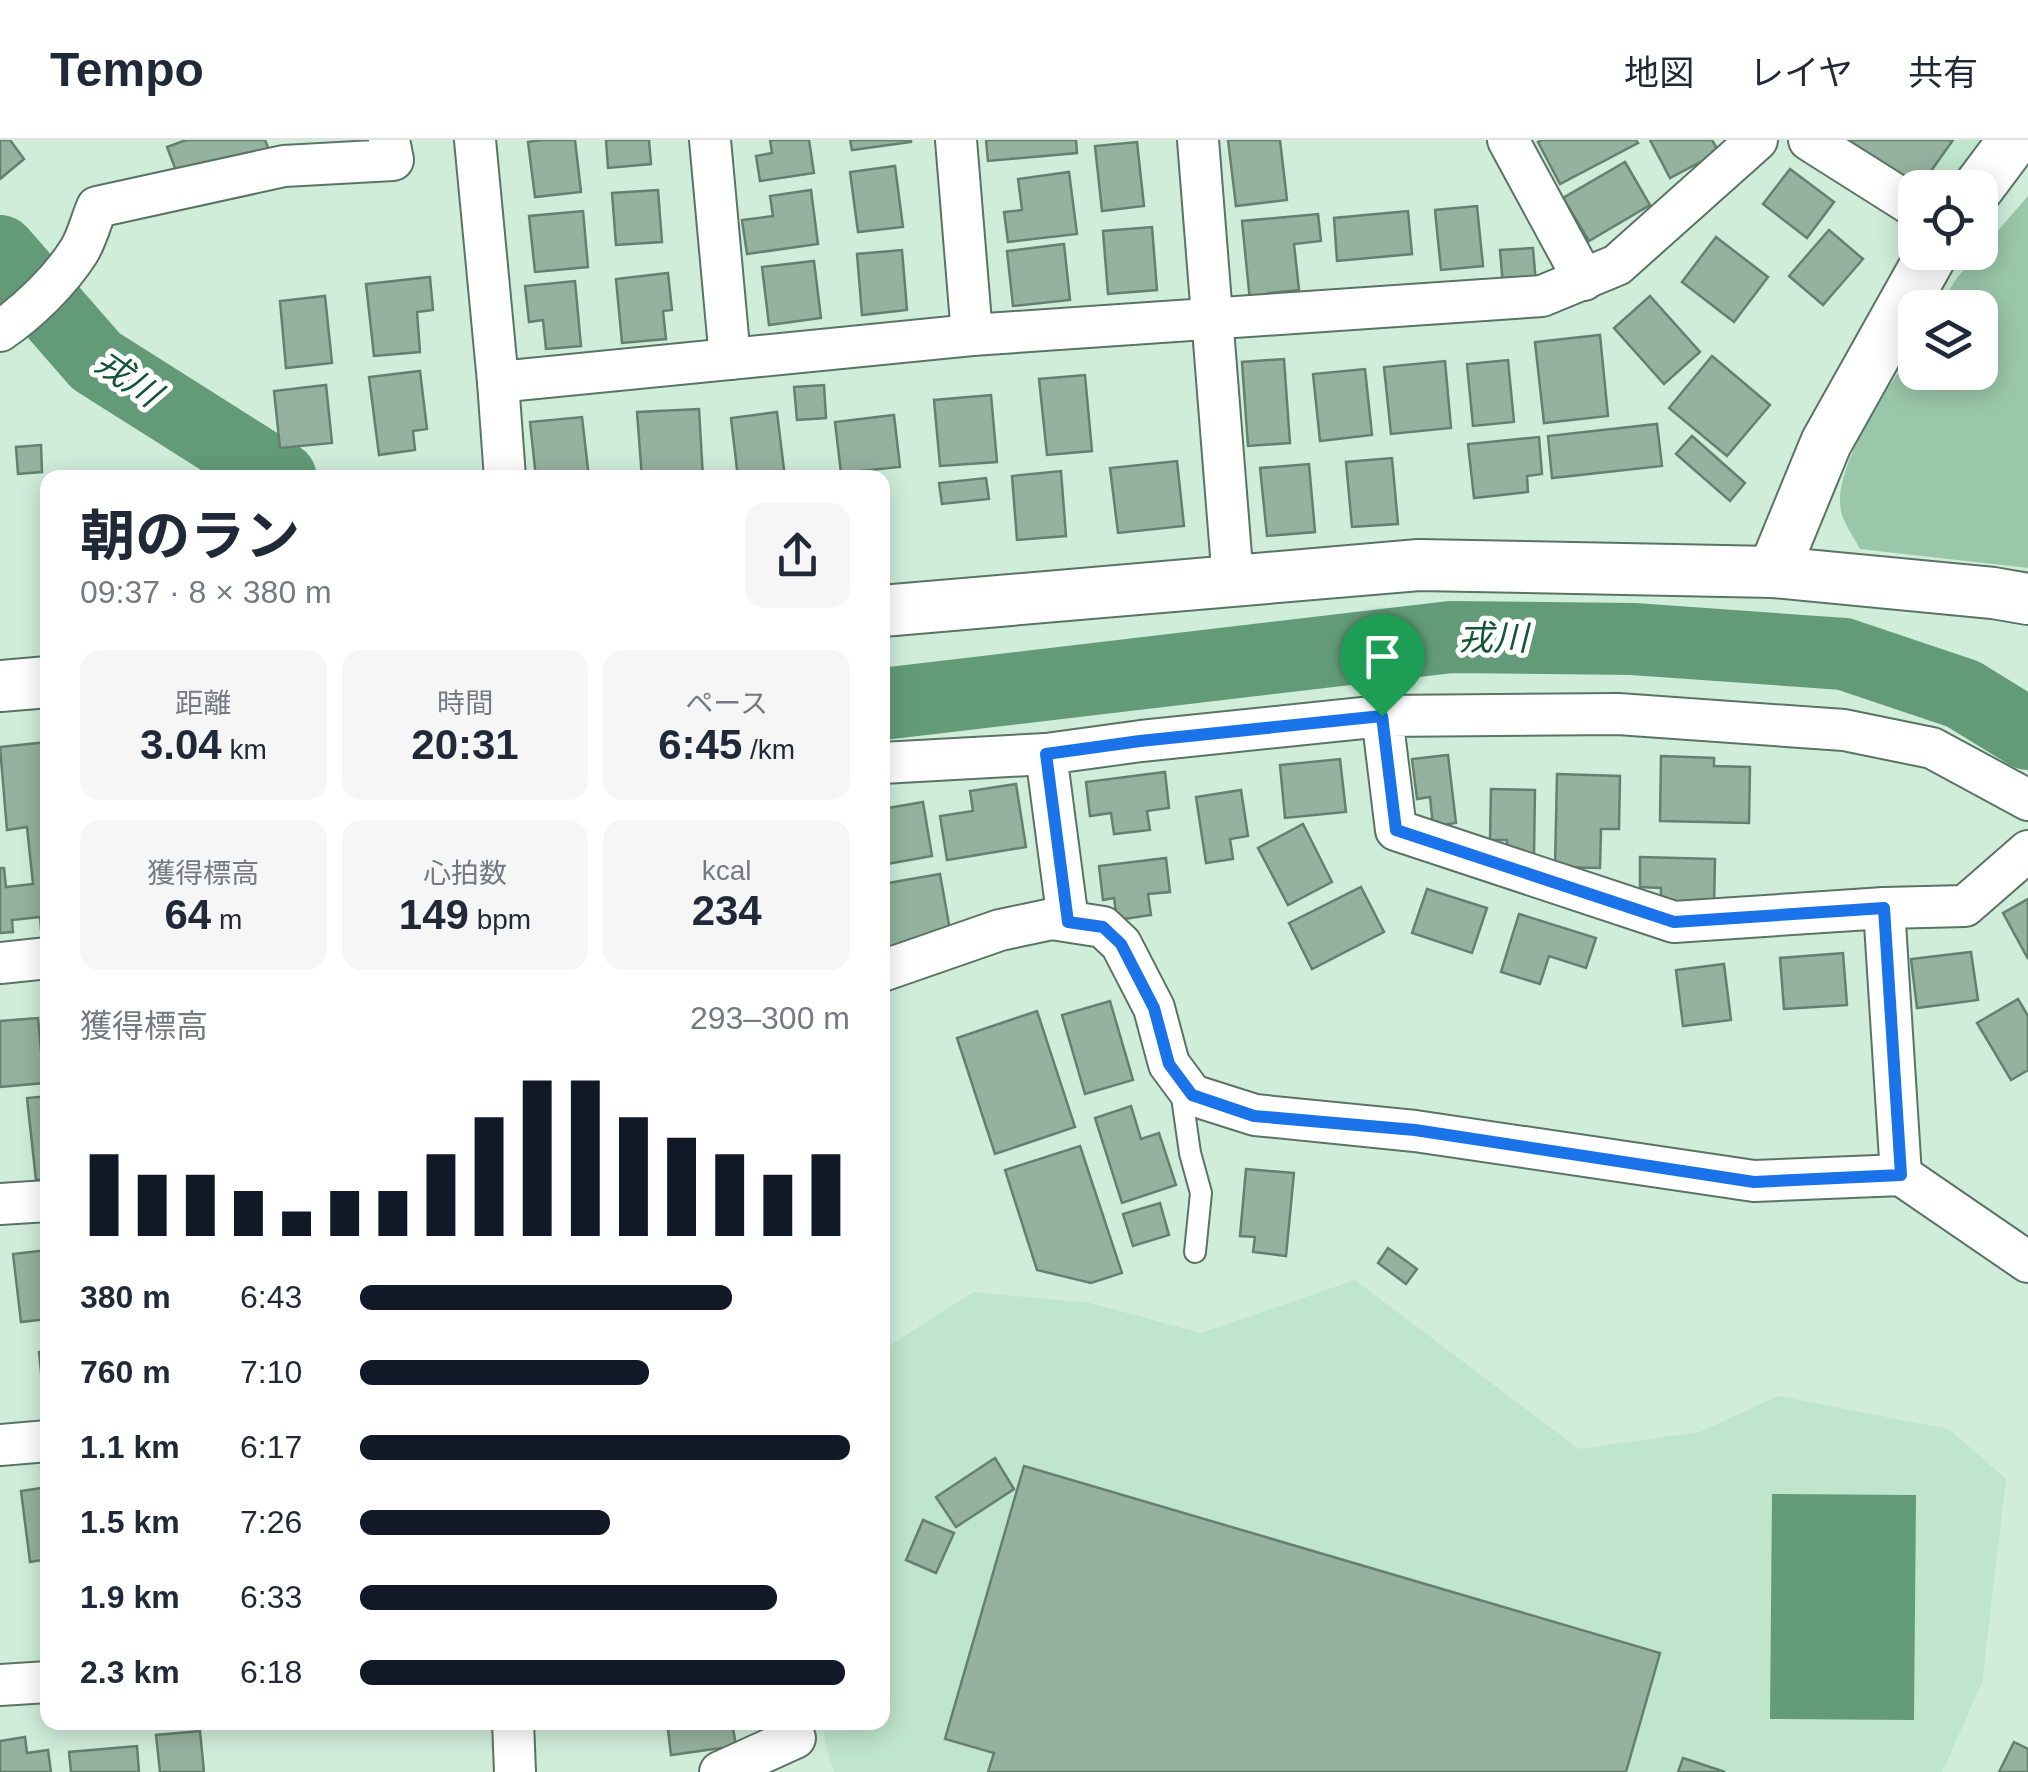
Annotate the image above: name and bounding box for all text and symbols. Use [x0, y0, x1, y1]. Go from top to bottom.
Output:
text: Tempo [50, 43, 204, 96]
text: 地図 [1624, 53, 1694, 92]
text: レイヤ [1749, 53, 1853, 92]
text: 共有 [1908, 53, 1978, 92]
map controls [1898, 170, 1998, 390]
button: locate [1898, 170, 1998, 270]
button: layers [1898, 290, 1998, 390]
water label: 戎川 [88, 342, 171, 416]
button: share [745, 503, 850, 608]
text: 朝のラン [80, 505, 300, 567]
text: 09:37 · 8 × 380 m [80, 574, 332, 610]
pin [1340, 614, 1425, 717]
water label: 戎川 [1458, 618, 1532, 657]
icon: arrive [1355, 629, 1410, 684]
text: 距離 [175, 688, 231, 719]
text: 時間 [437, 688, 493, 719]
text: ペース [685, 688, 768, 719]
text: 3.04 [140, 721, 222, 768]
text: 20:31 [411, 721, 519, 768]
text: 6:45 [658, 721, 742, 768]
text: km [222, 734, 267, 765]
text: /km [742, 734, 795, 765]
text: kcal [702, 855, 752, 886]
text: 獲得標高 [147, 858, 259, 889]
text: 心拍数 [423, 858, 507, 889]
text: 234 [692, 887, 762, 934]
text: 64 [164, 891, 211, 938]
text: 149 [399, 891, 469, 938]
text: m [211, 904, 242, 935]
text: bpm [469, 904, 531, 935]
text: 293–300 m [690, 1000, 850, 1036]
text: 獲得標高 [80, 1008, 208, 1044]
text: 380 m [80, 1279, 171, 1315]
text: 6:43 [240, 1279, 302, 1315]
text: 760 m [80, 1354, 171, 1390]
text: 7:10 [240, 1354, 302, 1390]
text: 1.1 km [80, 1429, 180, 1465]
text: 6:17 [240, 1429, 302, 1465]
text: 1.5 km [80, 1504, 180, 1540]
text: 7:26 [240, 1504, 302, 1540]
text: 1.9 km [80, 1579, 180, 1615]
text: 6:33 [240, 1579, 302, 1615]
text: 2.3 km [80, 1654, 180, 1690]
text: 6:18 [240, 1654, 302, 1690]

